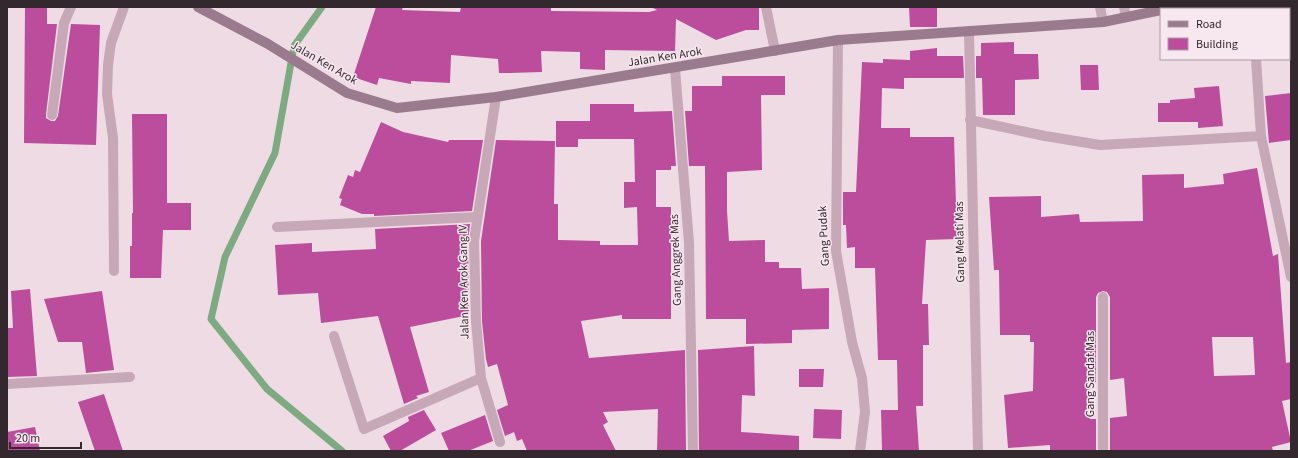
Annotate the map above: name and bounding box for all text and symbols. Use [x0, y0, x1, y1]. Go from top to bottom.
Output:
legend [1160, 8, 1290, 60]
text: Road [1196, 16, 1222, 33]
text: Building [1196, 36, 1238, 53]
street label: Jalan Ken Arok [287, 37, 361, 89]
street label: Jalan Ken Arok [627, 43, 703, 71]
street label: Gang Melati Mas [951, 201, 969, 283]
street label: Gang Pudak [814, 205, 834, 267]
street label: Gang Anggrek Mas [666, 214, 686, 306]
street label: Jalan Ken Arok Gang IV [454, 224, 474, 340]
street label: Gang Sandat Mas [1082, 331, 1099, 417]
scale bar [10, 424, 81, 450]
text: 20 m [16, 430, 40, 447]

